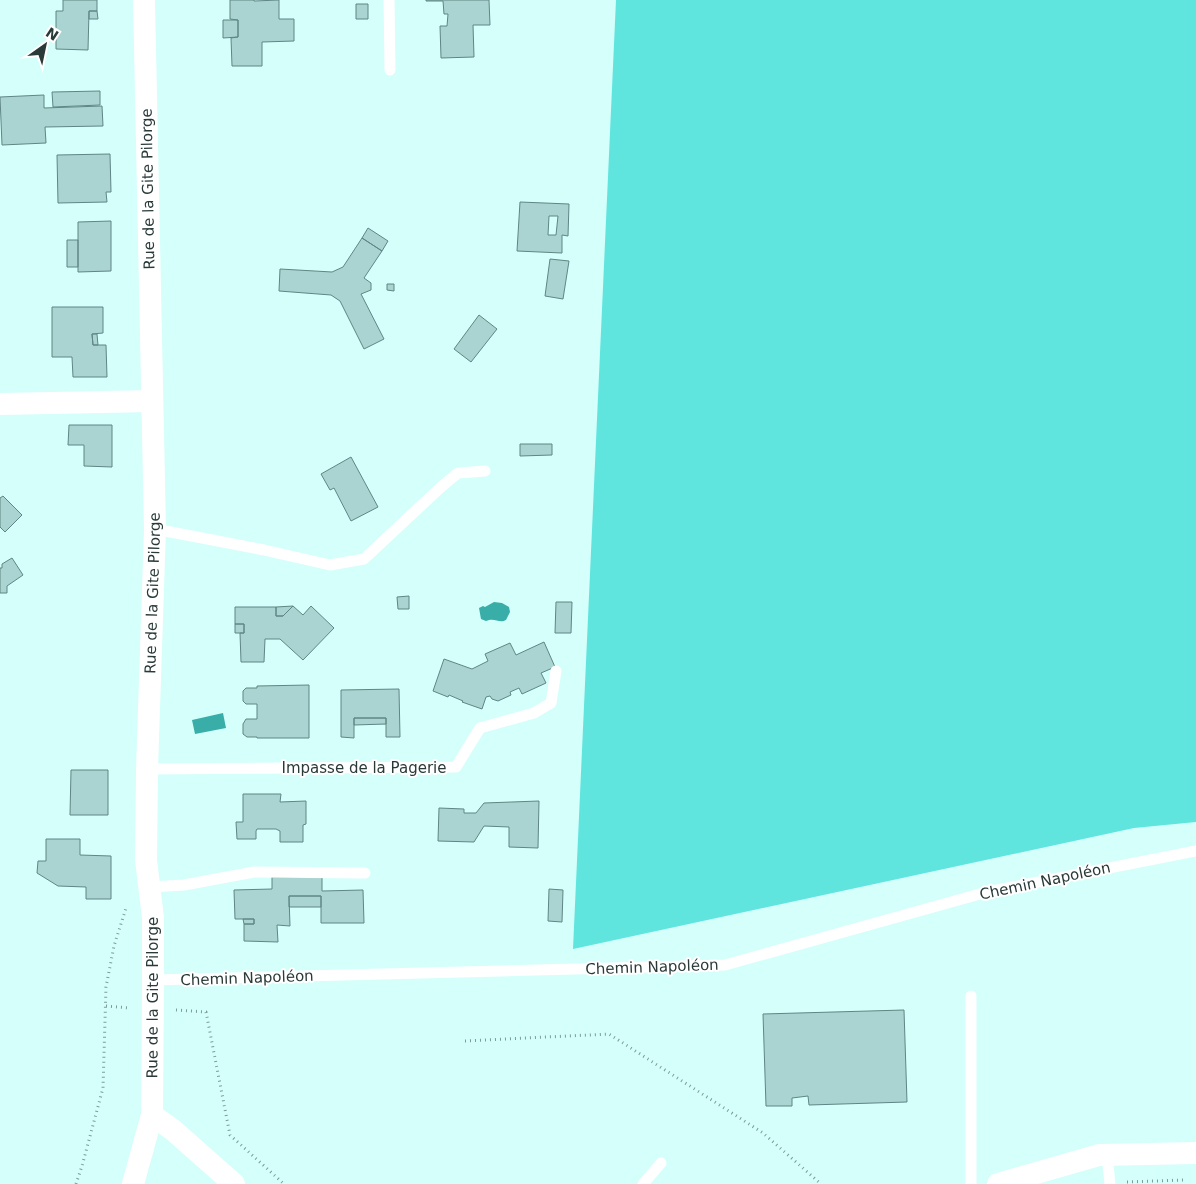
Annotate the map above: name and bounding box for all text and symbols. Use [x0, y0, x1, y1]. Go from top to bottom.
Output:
north arrow [20, 20, 70, 70]
text: N [43, 24, 61, 44]
street label: Rue de la Gite Pilorge [138, 108, 158, 270]
street label: Rue de la Gite Pilorge [141, 512, 164, 674]
street label: Impasse de la Pagerie [282, 759, 446, 777]
street label: Chemin Napoléon [978, 858, 1112, 904]
street label: Rue de la Gite Pilorge [143, 917, 162, 1078]
street label: Chemin Napoléon [585, 956, 719, 978]
street label: Chemin Napoléon [180, 967, 314, 989]

